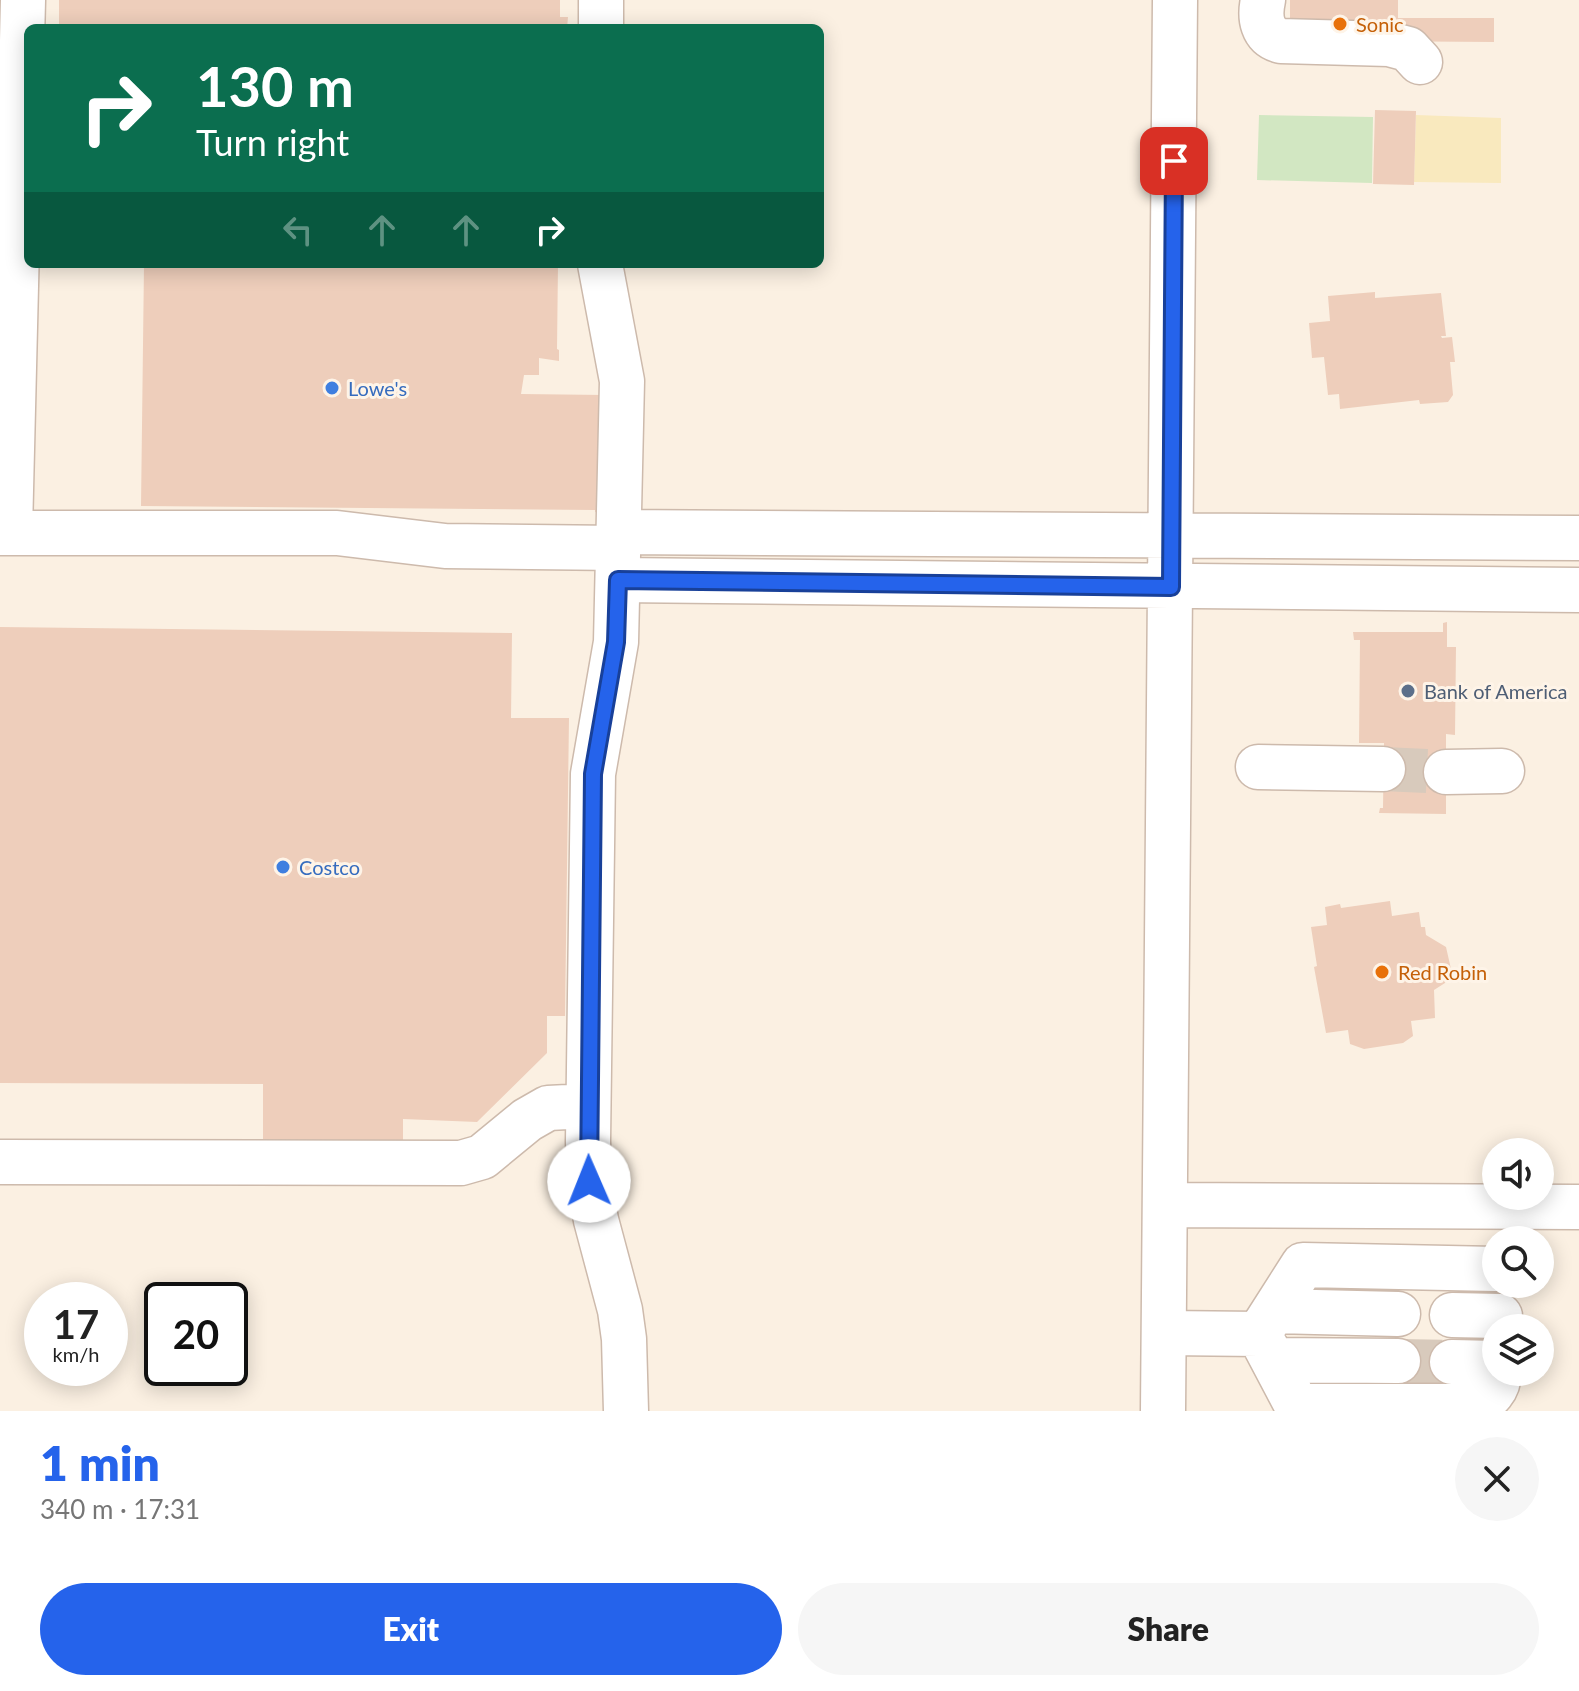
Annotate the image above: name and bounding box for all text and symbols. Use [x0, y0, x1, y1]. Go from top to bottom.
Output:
place label: Sonic [1356, 12, 1404, 36]
marker: Sonic [1331, 15, 1349, 33]
text: 130 m [196, 52, 354, 119]
icon: right [64, 56, 168, 160]
text: Turn right [196, 120, 349, 164]
pin [1140, 127, 1208, 195]
icon: arrive [1152, 139, 1196, 183]
icon: left [276, 208, 320, 252]
icon: ahead [360, 208, 404, 252]
icon: ahead [444, 208, 488, 252]
icon: right [528, 208, 572, 252]
place label: Lowe's [348, 376, 407, 400]
marker: Lowe's [323, 379, 341, 397]
place label: Bank of America [1424, 679, 1567, 703]
marker: Bank of America [1399, 682, 1417, 700]
place label: Costco [299, 855, 360, 879]
marker: Costco [274, 858, 292, 876]
place label: Red Robin [1398, 960, 1487, 984]
marker: Red Robin [1373, 963, 1391, 981]
map controls [1482, 1138, 1554, 1386]
button: sound [1482, 1138, 1554, 1210]
position arrow [547, 1139, 631, 1223]
button: search [1482, 1226, 1554, 1298]
speed limit sign: 20 [144, 1282, 248, 1386]
text: 17 [53, 1300, 99, 1348]
button: layers [1482, 1314, 1554, 1386]
text: km/h [53, 1342, 99, 1366]
text: 1 min [40, 1434, 160, 1491]
button: close [1455, 1437, 1539, 1521]
text: 340 m · 17:31 [40, 1493, 200, 1525]
button: Exit [40, 1583, 782, 1675]
button: Share [798, 1583, 1539, 1675]

